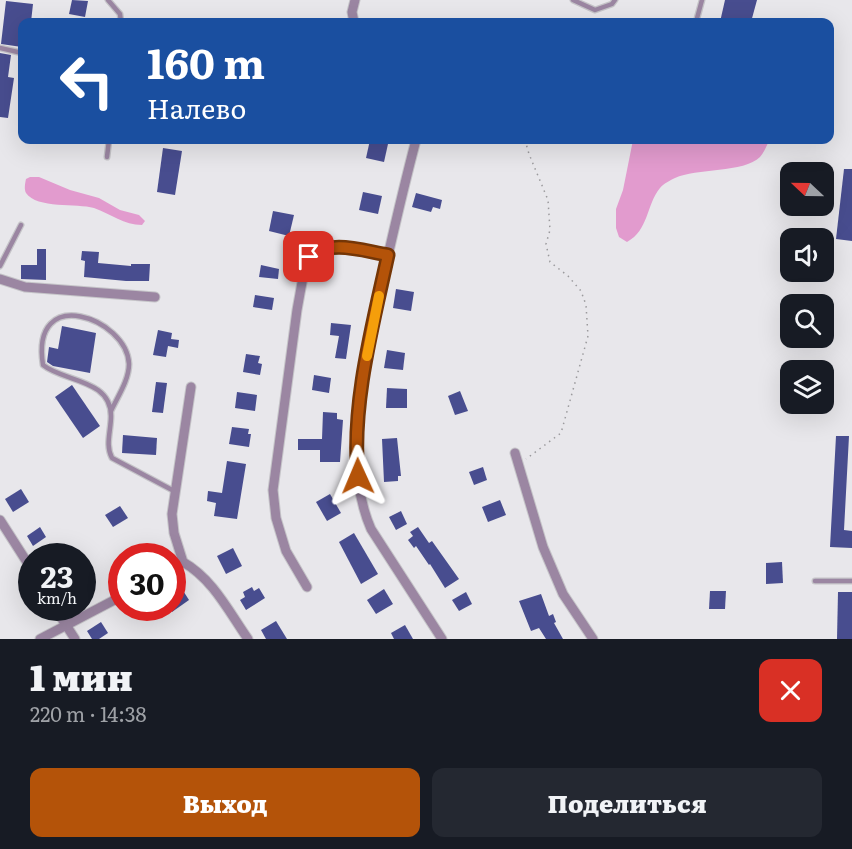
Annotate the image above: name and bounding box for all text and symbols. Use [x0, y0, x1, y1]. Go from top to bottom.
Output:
text: 160 m [147, 30, 265, 92]
icon: left [48, 42, 126, 120]
text: Налево [147, 87, 246, 127]
north arrow [780, 162, 834, 216]
map controls [780, 162, 834, 414]
button: sound [780, 228, 834, 282]
pin [283, 231, 334, 282]
icon: arrive [292, 240, 325, 273]
button: search [780, 294, 834, 348]
button: layers [780, 360, 834, 414]
position arrow [326, 444, 390, 508]
speed limit sign: 30 [108, 543, 186, 621]
text: 23 [41, 553, 73, 597]
text: km/h [37, 586, 77, 609]
text: 1 мин [30, 649, 133, 702]
button: close [759, 659, 822, 722]
text: 220 m · 14:38 [30, 698, 147, 728]
button: Выход [30, 768, 420, 837]
button: Поделиться [432, 768, 822, 837]

